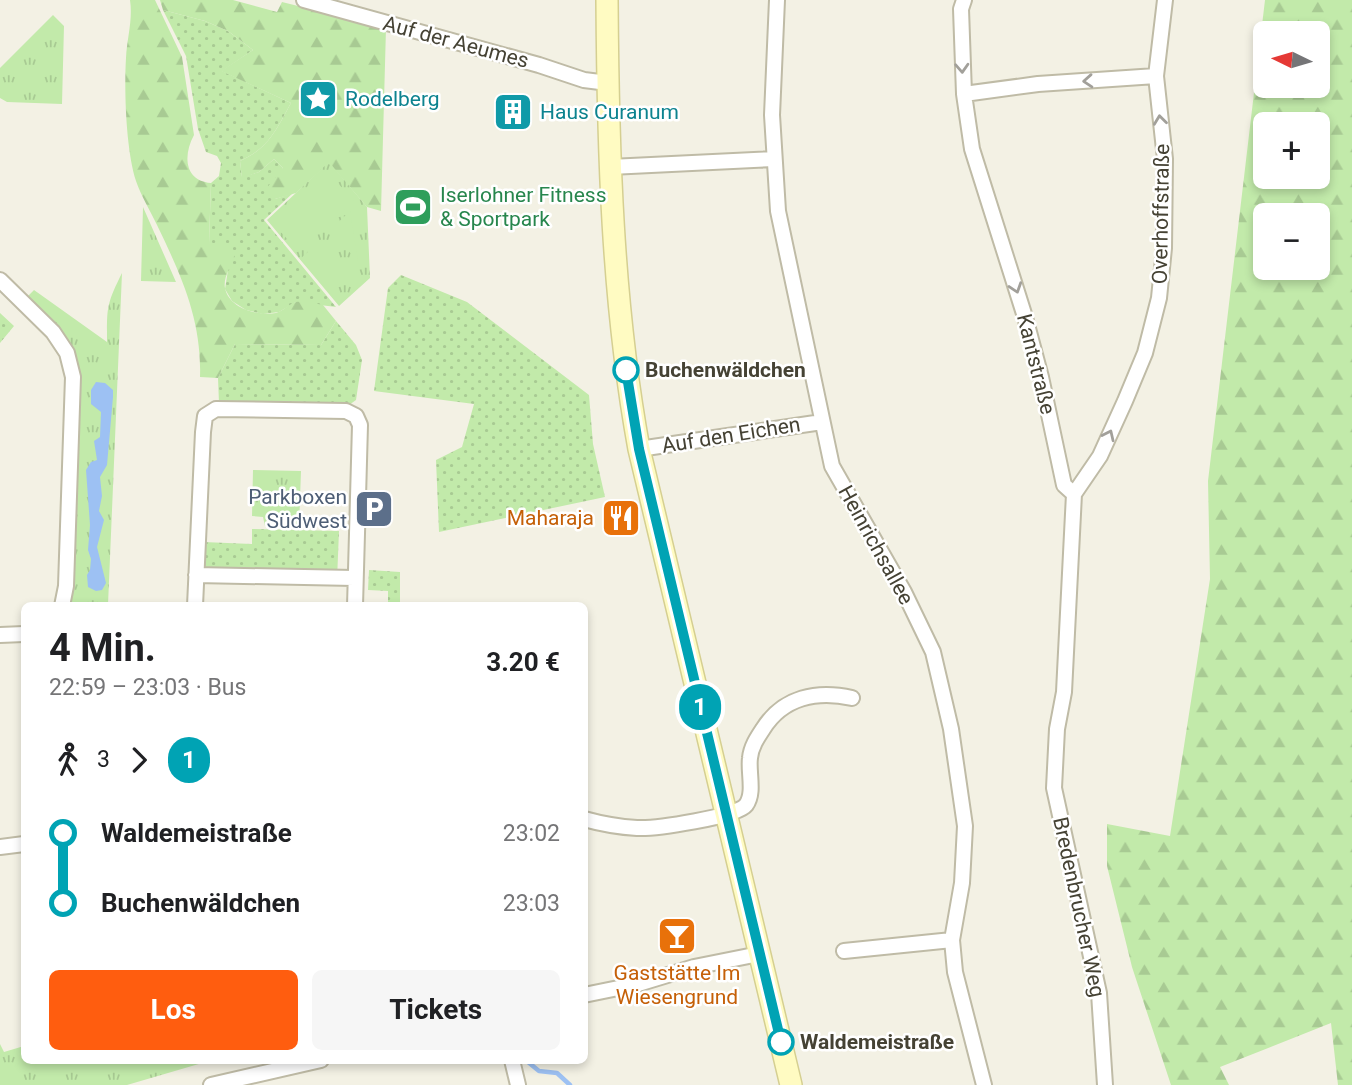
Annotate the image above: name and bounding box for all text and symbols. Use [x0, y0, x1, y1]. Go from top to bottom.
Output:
street label: Auf der Aeumes [381, 11, 531, 73]
north arrow [1253, 21, 1330, 98]
map controls [1253, 21, 1330, 280]
one-way arrow [954, 62, 969, 73]
one-way arrow [1082, 73, 1093, 88]
place icon: Rodelberg [297, 78, 339, 120]
place label: Rodelberg [345, 87, 440, 111]
building icon: Haus Curanum [492, 91, 534, 133]
place label: Haus Curanum [540, 100, 679, 124]
button: + [1253, 112, 1330, 189]
one-way arrow [1153, 114, 1168, 125]
street label: Overhoffstraße [1148, 144, 1174, 284]
place label: Iserlohner Fitness & Sportpark [440, 183, 607, 231]
sports icon: Iserlohner Fitness & Sportpark [392, 186, 434, 228]
button: − [1253, 203, 1330, 280]
one-way arrow [1008, 281, 1022, 293]
street label: Kantstraße [1012, 311, 1060, 417]
marker: Buchenwäldchen [613, 357, 639, 383]
place label: Buchenwäldchen [645, 358, 806, 382]
street label: Auf den Eichen [660, 412, 802, 458]
one-way arrow [1101, 430, 1115, 443]
street label: Heinrichsallee [833, 481, 919, 609]
place label: Parkboxen Südwest [248, 485, 347, 533]
parking icon: Parkboxen Südwest [353, 488, 395, 530]
restaurant icon: Maharaja [600, 497, 642, 539]
place label: Maharaja [507, 506, 594, 530]
text: 4 Min. [49, 626, 156, 670]
text: 3.20 € [486, 647, 560, 677]
text: 22:59 – 23:03 · Bus [49, 674, 246, 701]
line badge: 1 [677, 684, 723, 730]
text: 1 [693, 693, 707, 721]
icon: walk [49, 741, 87, 779]
icon: forward [120, 741, 158, 779]
text: 3 [97, 746, 110, 773]
text: 1 [182, 746, 196, 774]
street label: Bredenbrucher Weg [1048, 815, 1110, 999]
text: Waldemeistraße [101, 818, 292, 848]
text: 23:02 [503, 820, 560, 847]
text: Buchenwäldchen [101, 888, 300, 918]
text: 23:03 [503, 890, 560, 917]
bar icon: Gaststätte Im Wiesengrund [656, 915, 698, 957]
place label: Gaststätte Im Wiesengrund [614, 961, 740, 1009]
button: Los [49, 970, 298, 1050]
button: Tickets [312, 970, 560, 1050]
marker: Waldemeistraße [768, 1029, 794, 1055]
place label: Waldemeistraße [800, 1030, 954, 1054]

